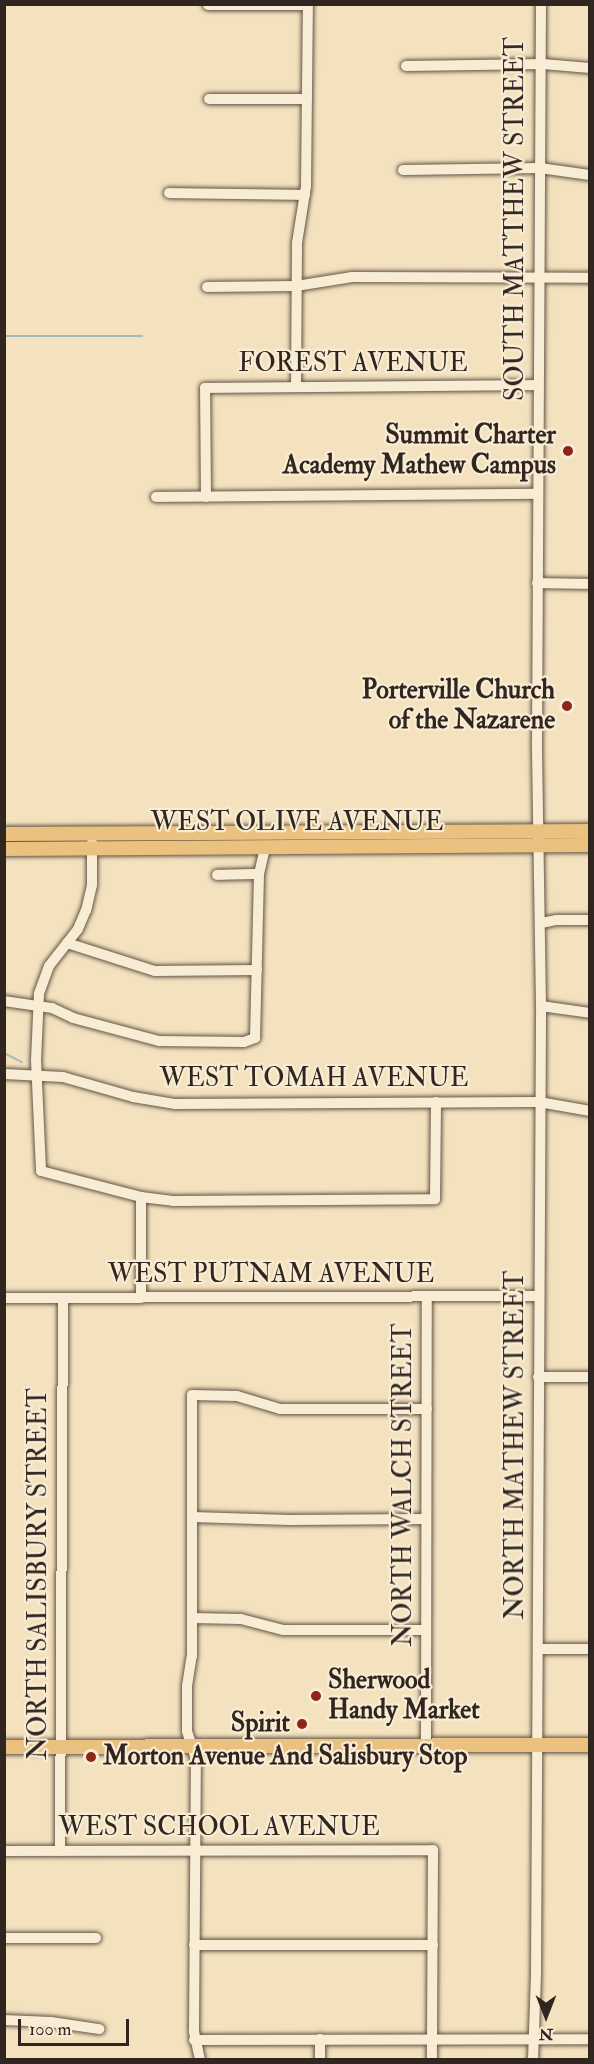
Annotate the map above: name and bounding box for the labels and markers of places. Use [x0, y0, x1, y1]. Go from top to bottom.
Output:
place label: Summit Charter Academy Mathew Campus [283, 420, 556, 482]
marker: Summit Charter Academy Mathew Campus [561, 444, 575, 458]
place label: Porterville Church of the Nazarene [362, 675, 555, 736]
marker: Porterville Church of the Nazarene [560, 699, 574, 713]
place label: Sherwood Handy Market [328, 1665, 480, 1726]
marker: Sherwood Handy Market [309, 1689, 323, 1703]
place label: Spirit [231, 1708, 290, 1740]
marker: Spirit [295, 1717, 309, 1731]
place label: Morton Avenue And Salisbury Stop [103, 1741, 467, 1773]
marker: Morton Avenue And Salisbury Stop [84, 1750, 98, 1764]

